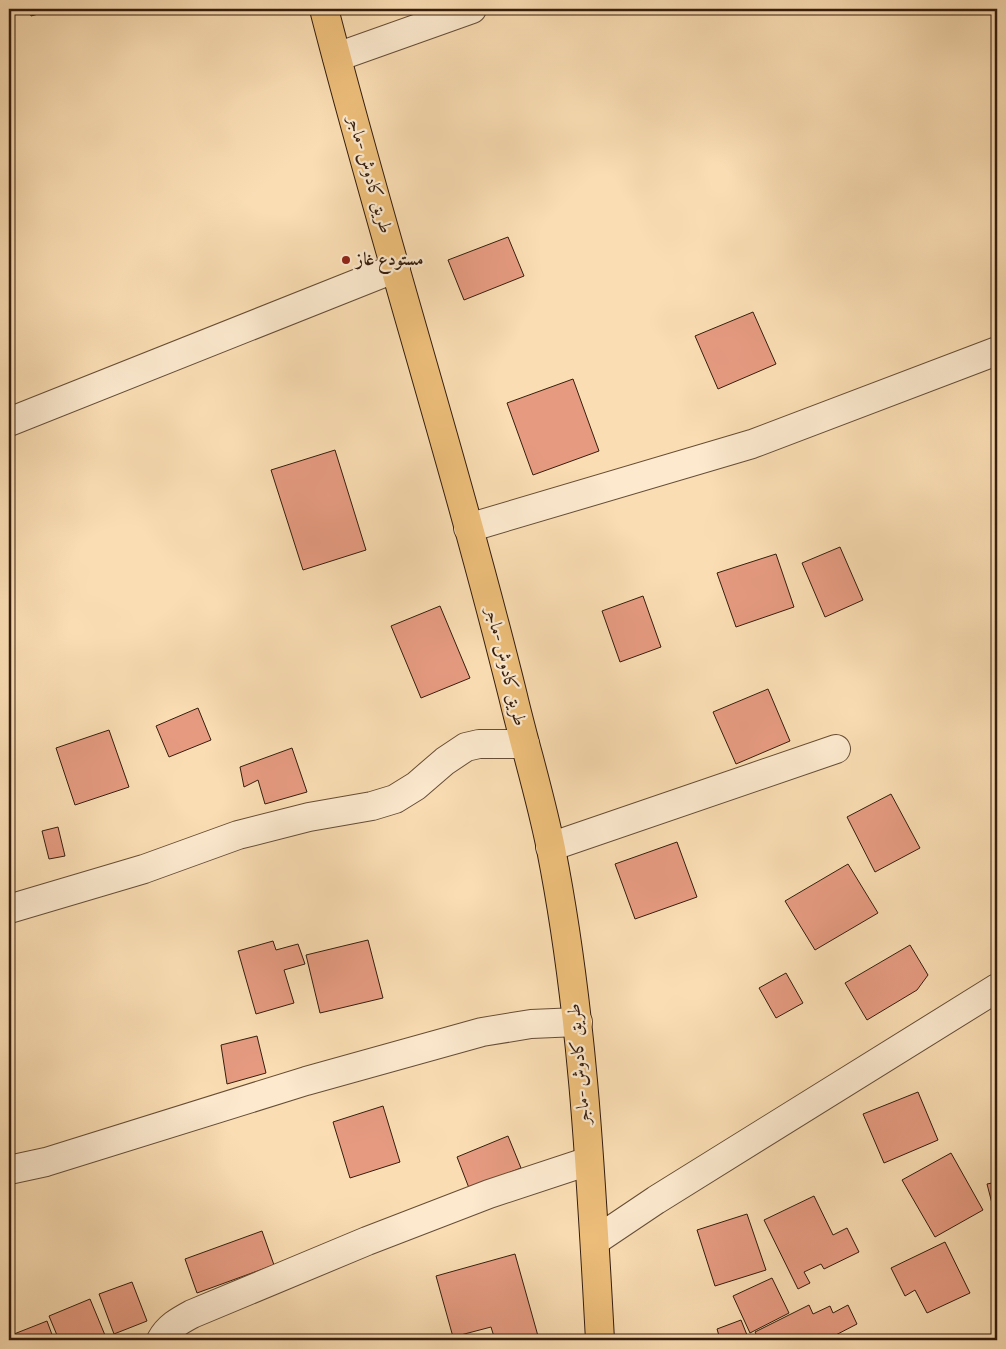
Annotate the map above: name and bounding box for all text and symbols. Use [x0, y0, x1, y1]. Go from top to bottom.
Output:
street label: طريق كادوش -ماجر [340, 111, 398, 237]
place label: مستودع غاز [354, 248, 424, 274]
marker: مستودع غاز [340, 254, 352, 266]
street label: طريق كادوش -ماجر [478, 603, 532, 729]
street label: طريق كادوش -ماجر [562, 1002, 598, 1128]

